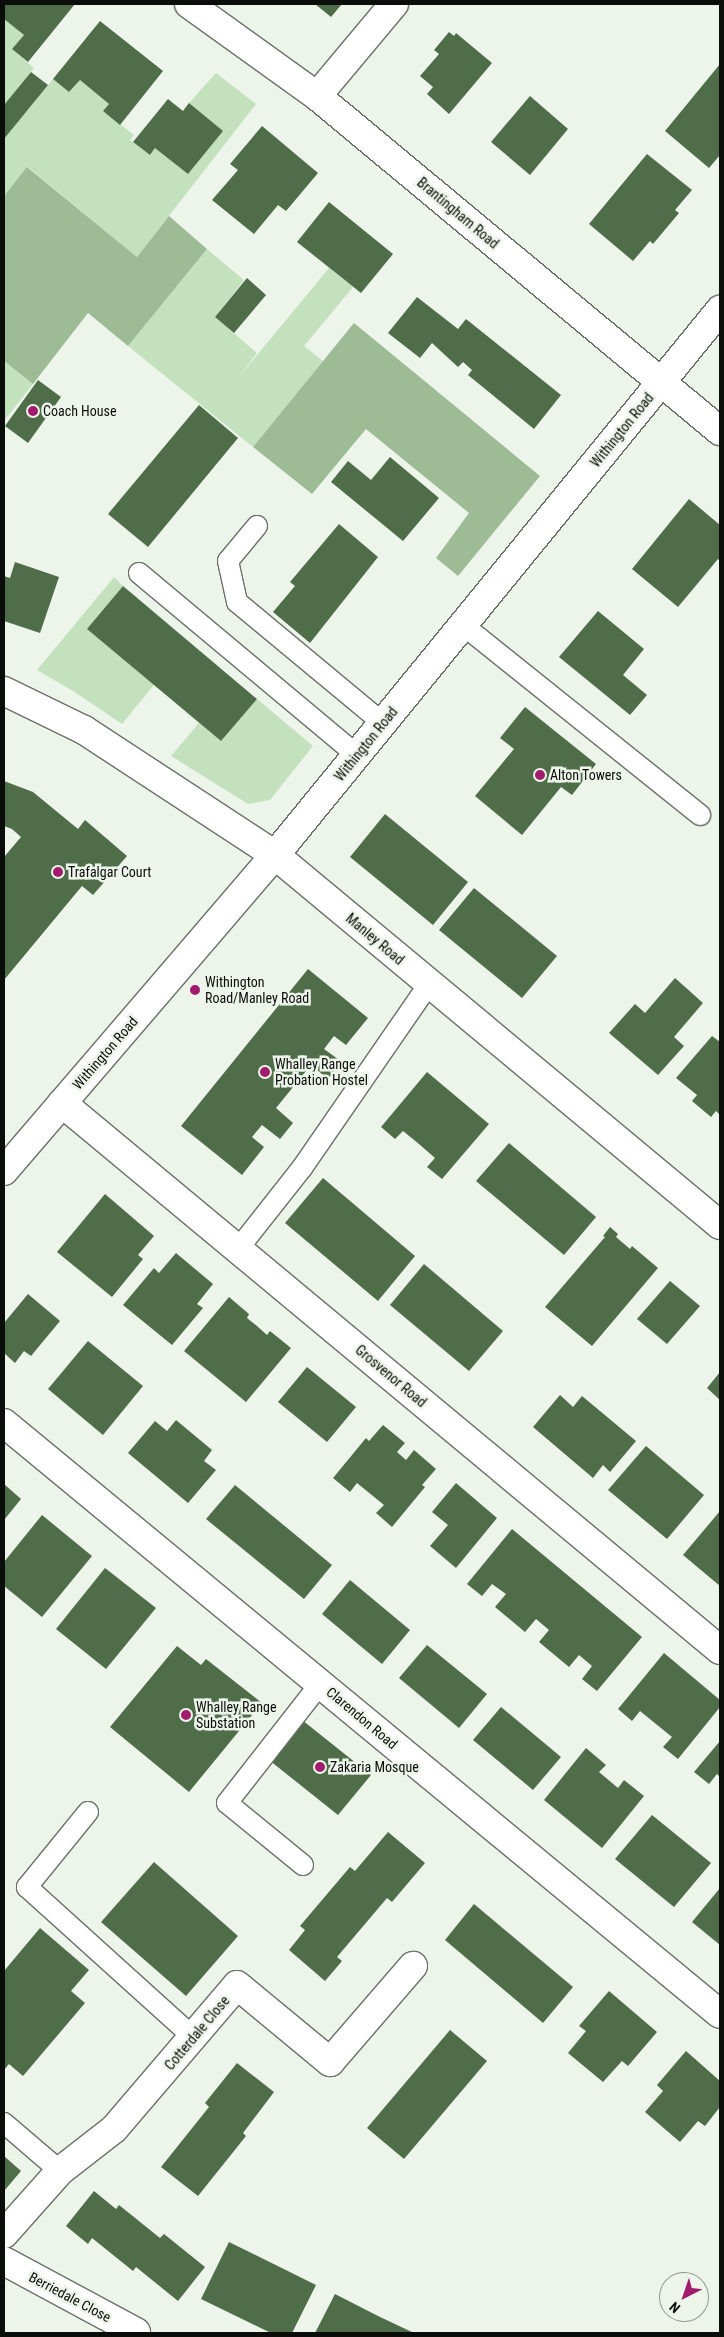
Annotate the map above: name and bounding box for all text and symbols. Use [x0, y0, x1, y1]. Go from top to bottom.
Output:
street label: Brantingham Road [414, 174, 502, 252]
street label: Withington Road [587, 389, 657, 471]
place label: Coach House [43, 403, 117, 419]
marker: Coach House [27, 405, 39, 417]
street label: Withington Road [331, 703, 401, 785]
place label: Alton Towers [550, 767, 622, 783]
marker: Alton Towers [534, 769, 546, 781]
place label: Trafalgar Court [68, 864, 151, 880]
marker: Trafalgar Court [52, 866, 64, 878]
street label: Manley Road [342, 910, 408, 968]
place label: Withington Road/Manley Road [205, 974, 309, 1006]
marker: Withington Road/Manley Road [189, 984, 201, 996]
street label: Withington Road [69, 1013, 141, 1093]
place label: Whalley Range Probation Hostel [275, 1056, 368, 1088]
marker: Whalley Range Probation Hostel [259, 1066, 271, 1078]
street label: Grosvenor Road [352, 1341, 430, 1411]
street label: Clarendon Road [323, 1683, 401, 1753]
place label: Whalley Range Substation [196, 1699, 276, 1731]
marker: Whalley Range Substation [180, 1709, 192, 1721]
place label: Zakaria Mosque [330, 1759, 419, 1775]
marker: Zakaria Mosque [314, 1761, 326, 1773]
street label: Cotterdale Close [161, 1992, 233, 2074]
street label: Berriedale Close [26, 2268, 114, 2326]
north arrow [659, 2272, 709, 2322]
text: N [666, 2299, 683, 2316]

